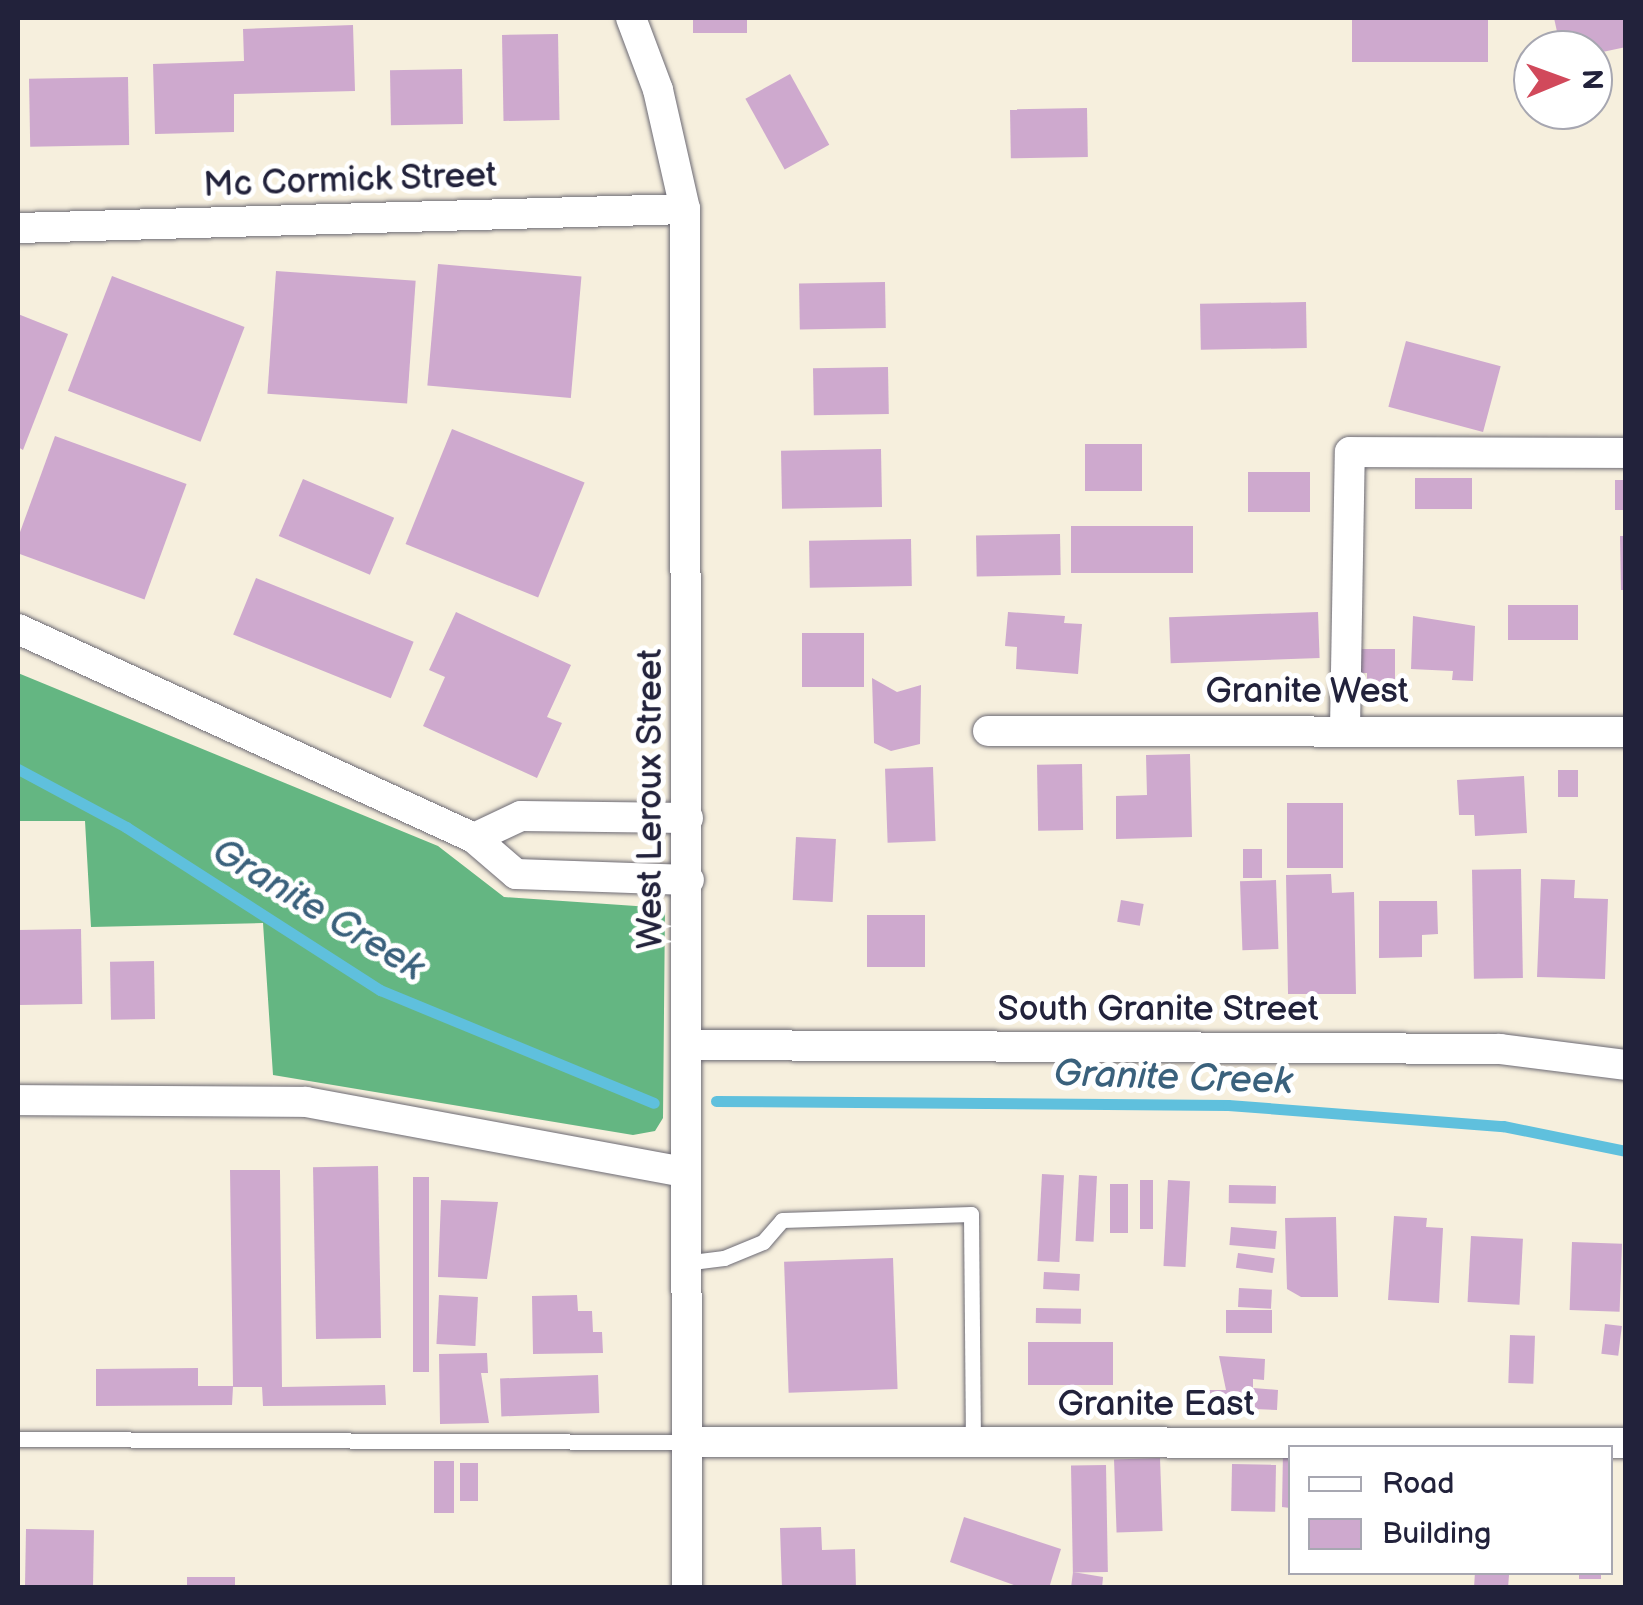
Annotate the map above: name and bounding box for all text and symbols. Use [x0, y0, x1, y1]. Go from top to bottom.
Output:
north arrow [1513, 30, 1613, 130]
text: N [1575, 69, 1608, 90]
street label: Mc Cormick Street [202, 155, 498, 207]
street label: West Leroux Street [630, 649, 672, 949]
street label: Granite West [1205, 671, 1409, 713]
water label: Granite Creek [204, 829, 432, 991]
street label: South Granite Street [997, 989, 1319, 1031]
water label: Granite Creek [1053, 1051, 1293, 1105]
street label: Granite East [1058, 1384, 1254, 1426]
legend [1288, 1445, 1613, 1575]
text: Road [1382, 1466, 1455, 1502]
text: Building [1382, 1516, 1491, 1552]

